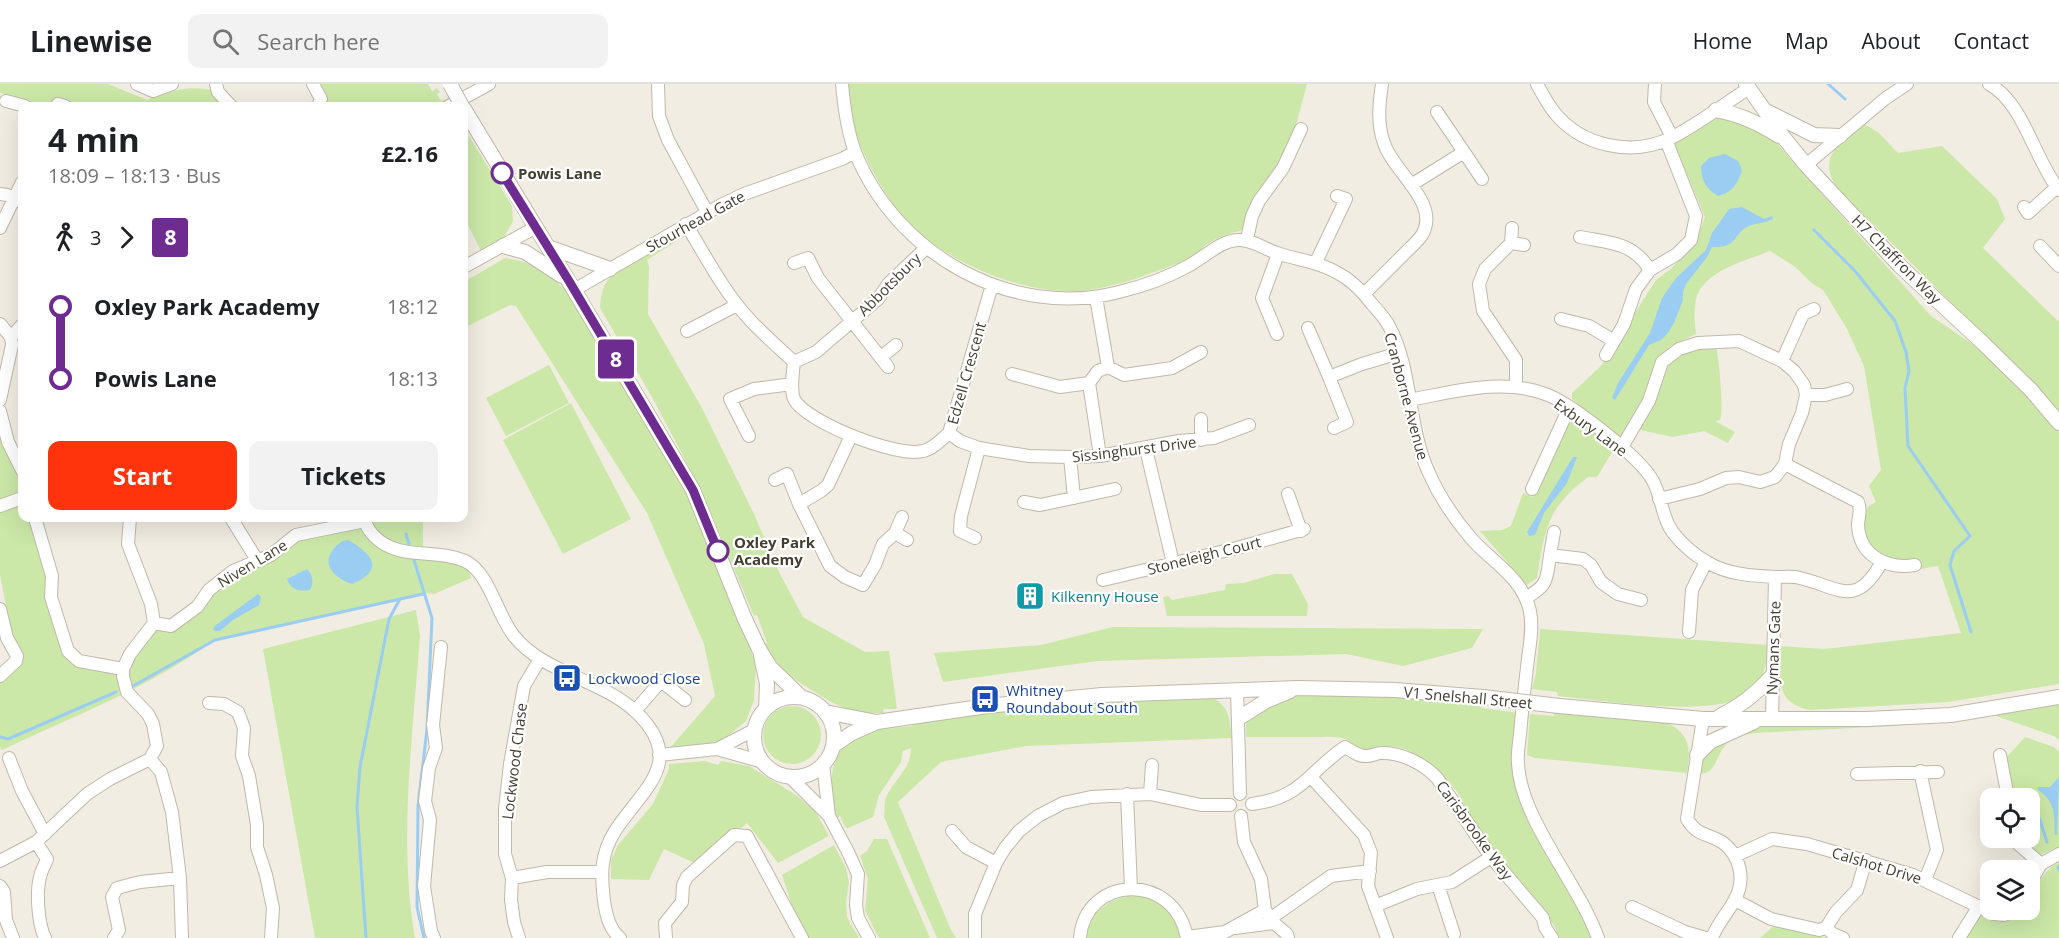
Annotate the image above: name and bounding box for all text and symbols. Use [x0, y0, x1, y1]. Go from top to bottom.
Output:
search box [188, 14, 608, 68]
text: Linewise [30, 22, 152, 60]
icon: search [209, 25, 242, 58]
text: Search here [257, 26, 380, 56]
text: Home [1693, 27, 1752, 55]
text: Map [1785, 27, 1828, 55]
text: About [1861, 27, 1921, 55]
text: Contact [1954, 27, 2029, 55]
text: 4 min [48, 117, 140, 162]
text: £2.16 [381, 138, 438, 168]
text: 18:09 – 18:13 · Bus [48, 162, 221, 189]
marker: Powis Lane [491, 162, 513, 184]
place label: Powis Lane [518, 163, 602, 183]
street label: Stourhead Gate [642, 186, 748, 256]
street label: H7 Chaffron Way [1848, 210, 1946, 308]
icon: walk [48, 221, 81, 254]
icon: forward [110, 221, 143, 254]
text: 8 [164, 223, 176, 251]
text: 3 [90, 224, 101, 251]
street label: Abbotsbury [853, 248, 925, 320]
text: Oxley Park Academy [94, 291, 319, 321]
text: 18:12 [387, 293, 438, 320]
street label: Edzell Crescent [942, 319, 990, 427]
street label: Cranborne Avenue [1380, 330, 1434, 462]
line badge: 8 [596, 340, 636, 378]
text: 8 [610, 345, 622, 373]
text: Powis Lane [94, 363, 217, 393]
text: 18:13 [387, 365, 438, 392]
street label: Exbury Lane [1550, 394, 1632, 460]
street label: Sissinghurst Drive [1071, 431, 1197, 467]
button: Start [48, 441, 237, 510]
button: Tickets [249, 441, 438, 510]
street label: Stoneleigh Court [1145, 531, 1263, 579]
place label: Oxley Park Academy [734, 532, 816, 569]
street label: Niven Lane [213, 534, 291, 592]
marker: Oxley Park Academy [707, 540, 729, 562]
building icon: Kilkenny House [1014, 580, 1046, 612]
place label: Kilkenny House [1051, 586, 1159, 606]
street label: Nymans Gate [1761, 601, 1785, 695]
bus stop icon: Lockwood Close [551, 662, 583, 694]
place label: Lockwood Close [588, 668, 701, 688]
place label: Whitney Roundabout South [1006, 680, 1138, 717]
street label: V1 Snelshall Street [1403, 681, 1533, 713]
bus stop icon: Whitney Roundabout South [969, 683, 1001, 715]
street label: Lockwood Chase [497, 702, 531, 820]
street label: Carisbrooke Way [1432, 776, 1518, 884]
map controls [1980, 788, 2040, 920]
button: locate [1980, 788, 2040, 848]
street label: Calshot Drive [1830, 842, 1924, 888]
button: layers [1980, 860, 2040, 920]

